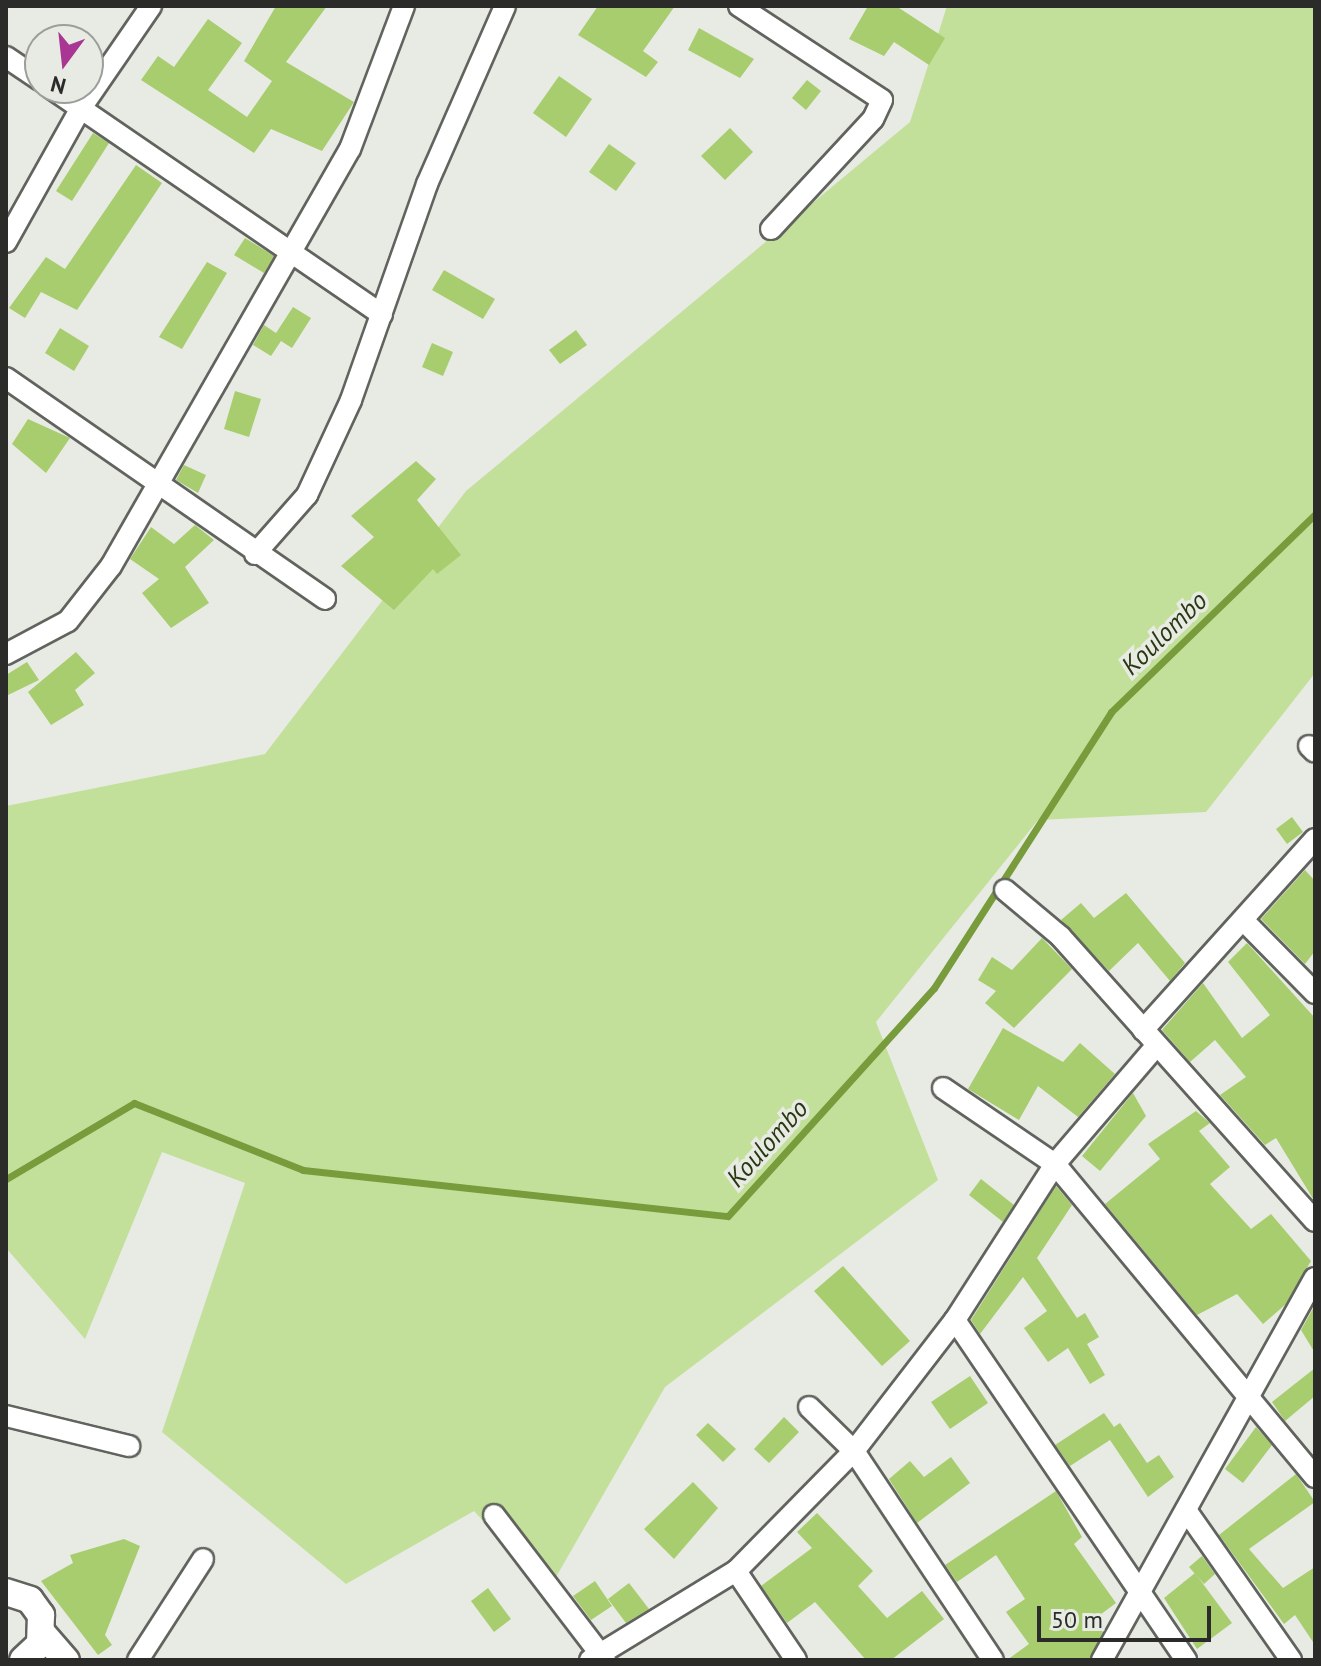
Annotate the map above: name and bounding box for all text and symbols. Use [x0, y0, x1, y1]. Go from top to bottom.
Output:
north arrow [24, 24, 104, 104]
text: N [48, 70, 69, 101]
water label: Koulombo [1115, 585, 1213, 681]
water label: Koulombo [720, 1093, 814, 1193]
scale bar [1041, 1590, 1215, 1640]
text: 50 m [1051, 1604, 1103, 1635]

